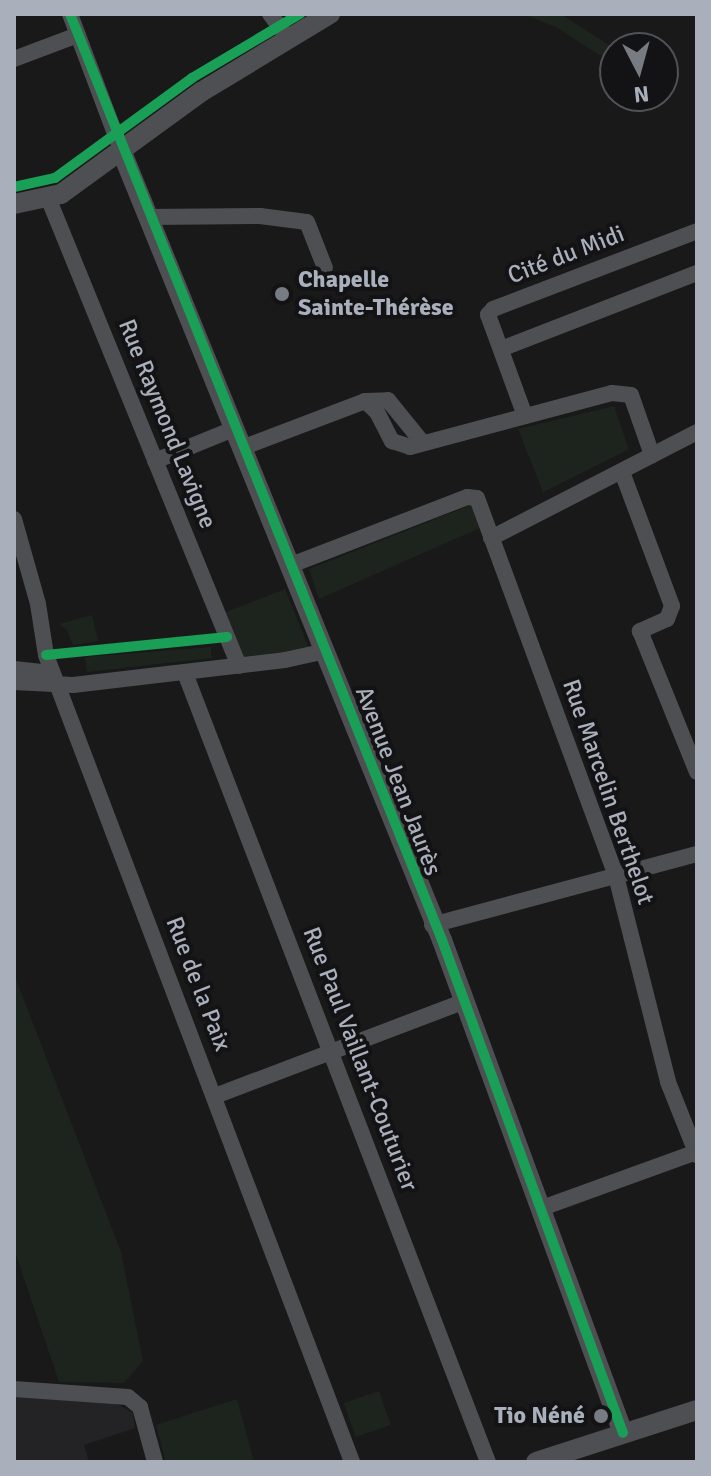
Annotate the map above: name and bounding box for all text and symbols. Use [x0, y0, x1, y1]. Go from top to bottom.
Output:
north arrow [599, 32, 679, 112]
text: N [632, 80, 650, 109]
street label: Cité du Midi [504, 220, 628, 290]
place label: Chapelle Sainte-Thérèse [298, 266, 454, 322]
marker: Chapelle Sainte-Thérèse [273, 285, 291, 303]
street label: Rue Raymond Lavigne [112, 315, 222, 533]
street label: Rue Marcelin Berthelot [556, 676, 660, 908]
street label: Avenue Jean Jaurès [349, 682, 447, 880]
street label: Rue de la Paix [159, 913, 237, 1055]
street label: Rue Paul Vaillant-Couturier [296, 923, 424, 1195]
place label: Tio Néné [494, 1402, 585, 1430]
marker: Tio Néné [592, 1407, 610, 1425]

